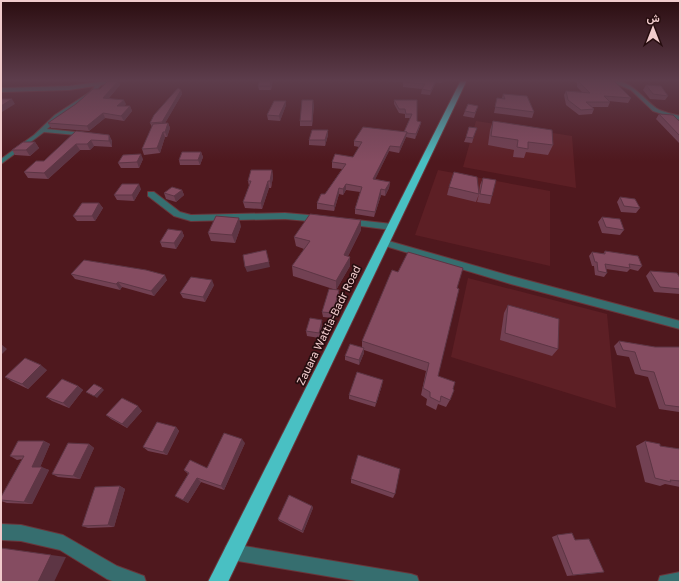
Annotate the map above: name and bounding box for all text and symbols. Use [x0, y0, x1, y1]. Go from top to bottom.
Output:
north arrow [633, 8, 673, 48]
text: ش [646, 11, 660, 25]
street label: Zauara Wattia-Badr Road [293, 263, 363, 387]

